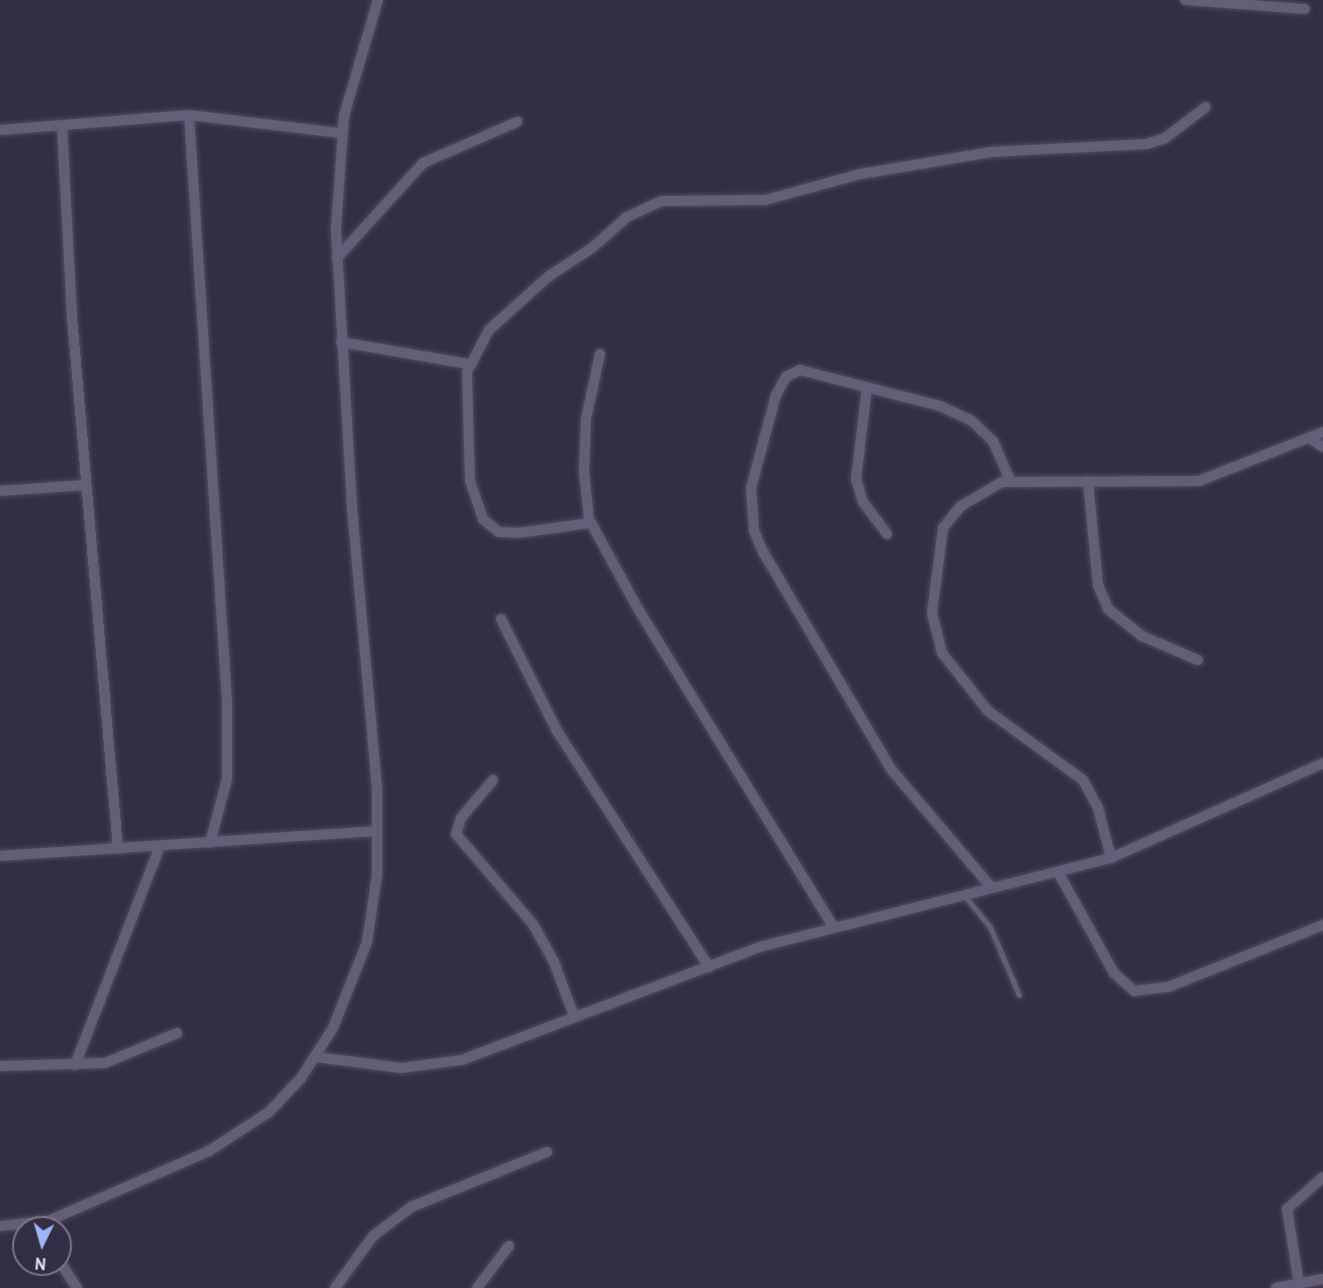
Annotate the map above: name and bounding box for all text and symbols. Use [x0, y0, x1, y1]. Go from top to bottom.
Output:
north arrow [12, 1216, 72, 1276]
text: N [34, 1251, 47, 1272]

